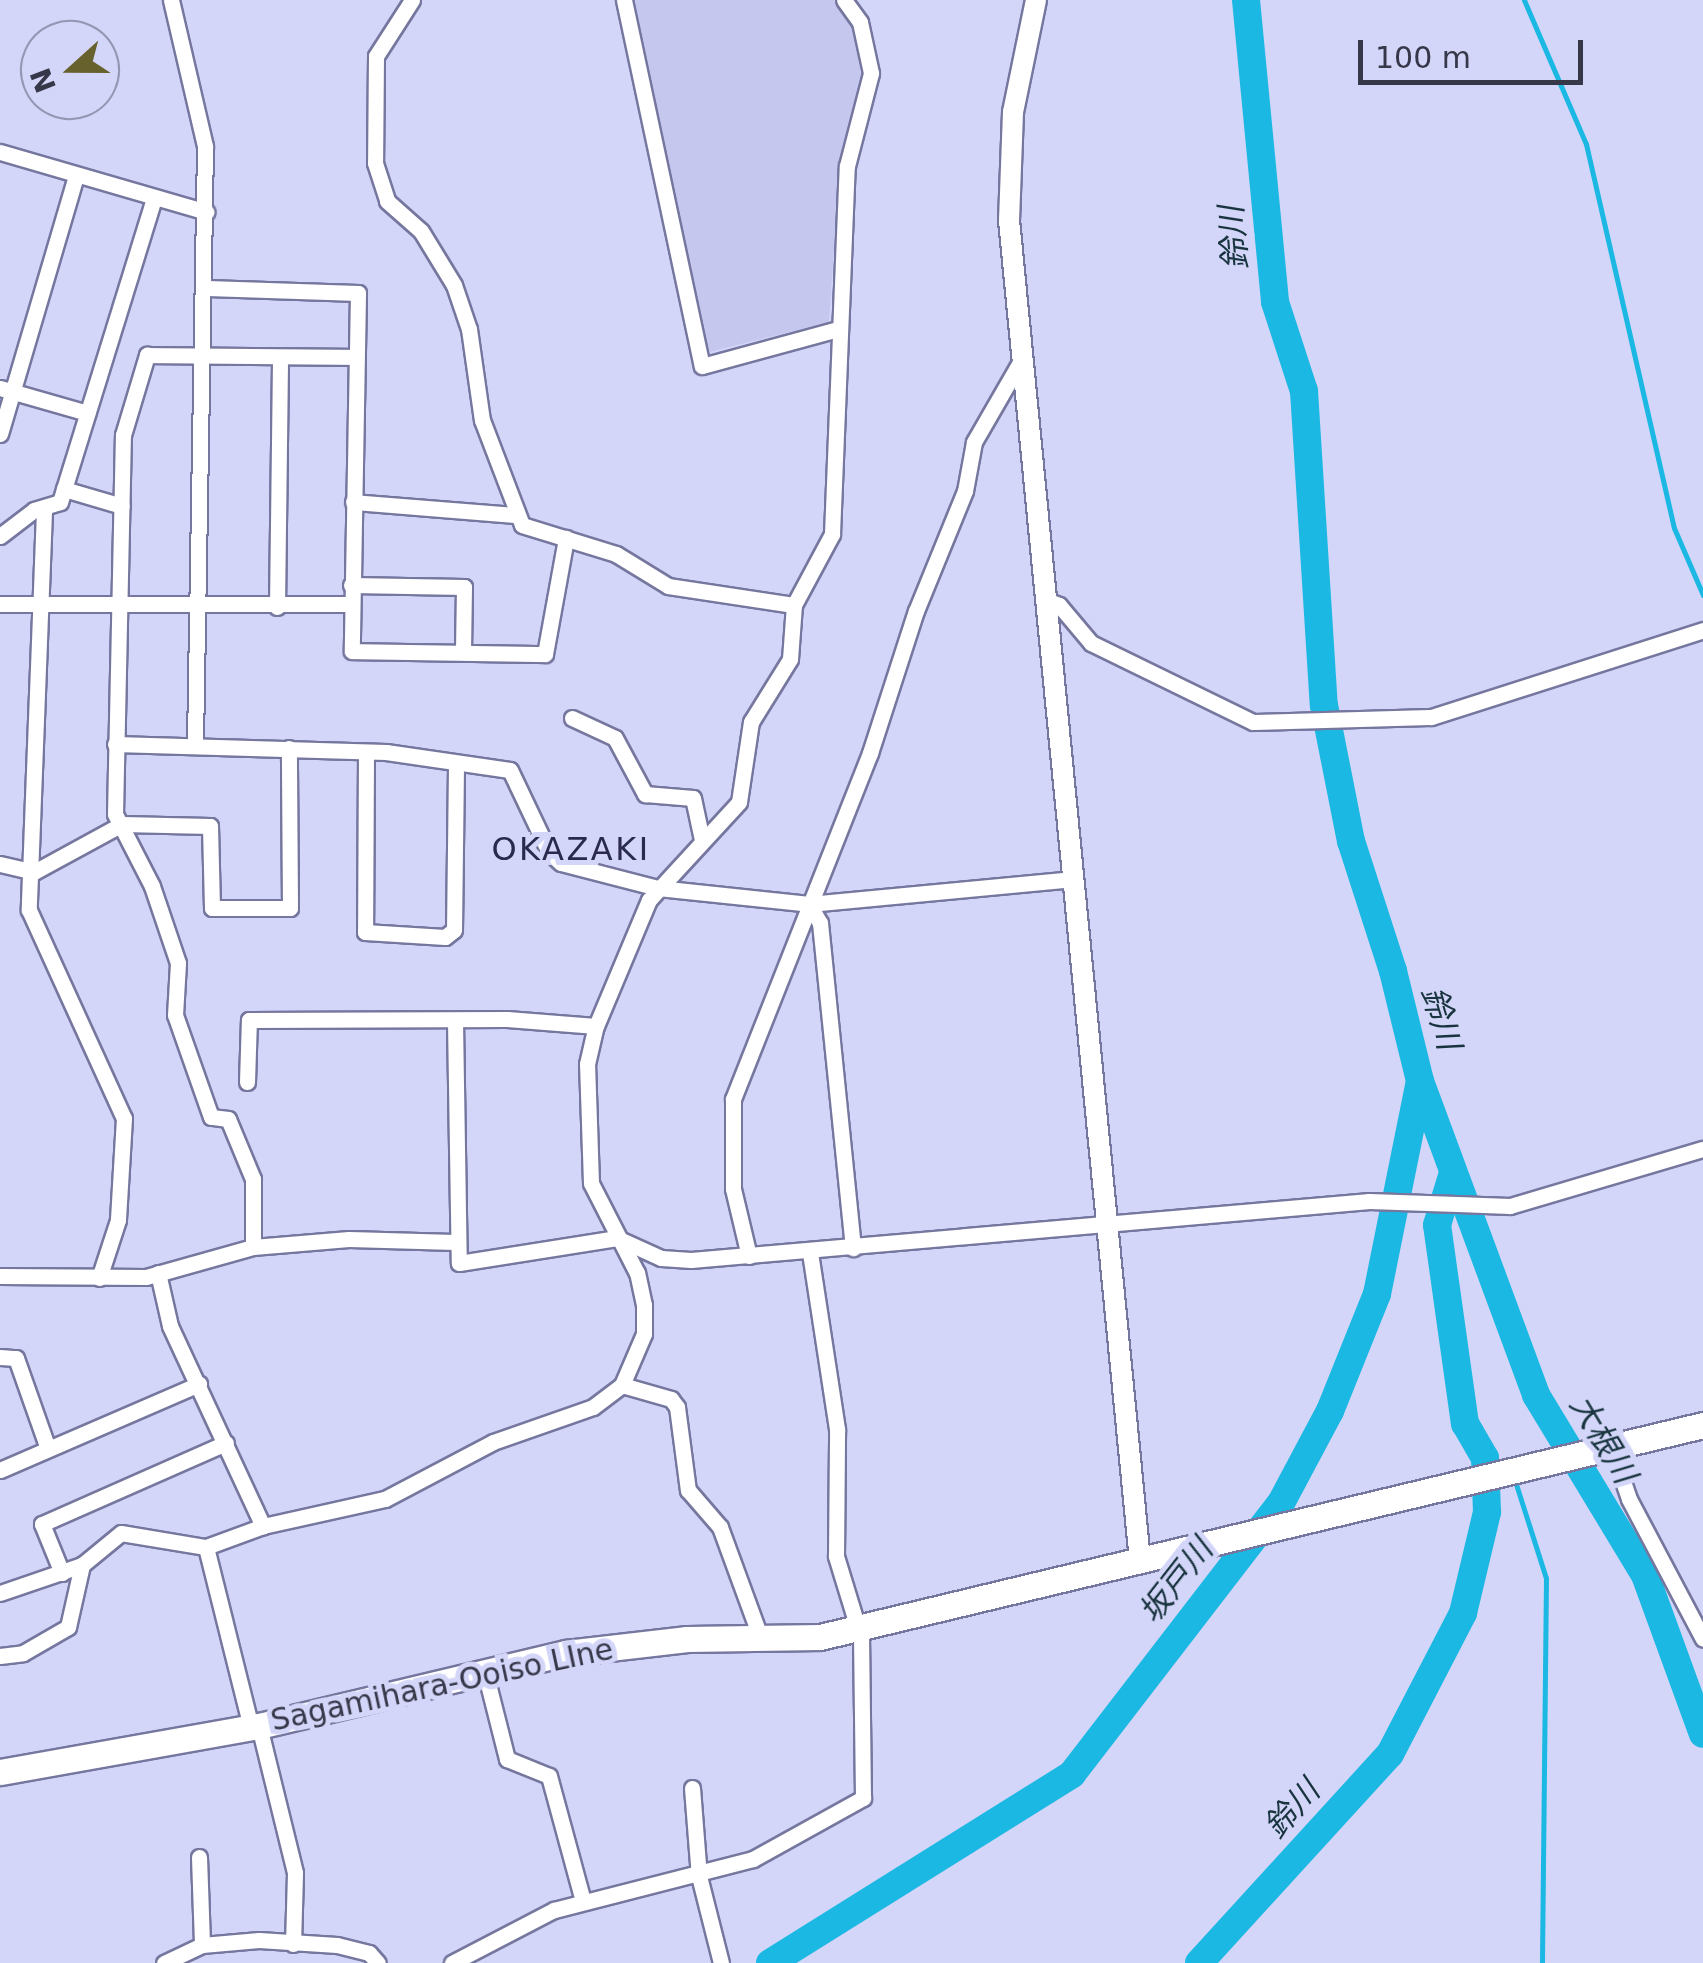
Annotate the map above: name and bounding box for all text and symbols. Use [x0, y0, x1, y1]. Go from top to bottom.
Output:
north arrow [20, 20, 120, 120]
scale bar [1363, 20, 1588, 82]
text: 100 m [1375, 40, 1471, 75]
text: N [24, 63, 63, 97]
water label: 鈴川 [1212, 204, 1256, 272]
district label: OKAZAKI [491, 830, 651, 868]
water label: 鈴川 [1413, 982, 1469, 1054]
water label: 大根川 [1562, 1388, 1644, 1490]
water label: 坂戸川 [1131, 1531, 1221, 1631]
street label: Sagamihara-Ooiso LIne [268, 1631, 616, 1739]
water label: 鈴川 [1256, 1772, 1328, 1846]

